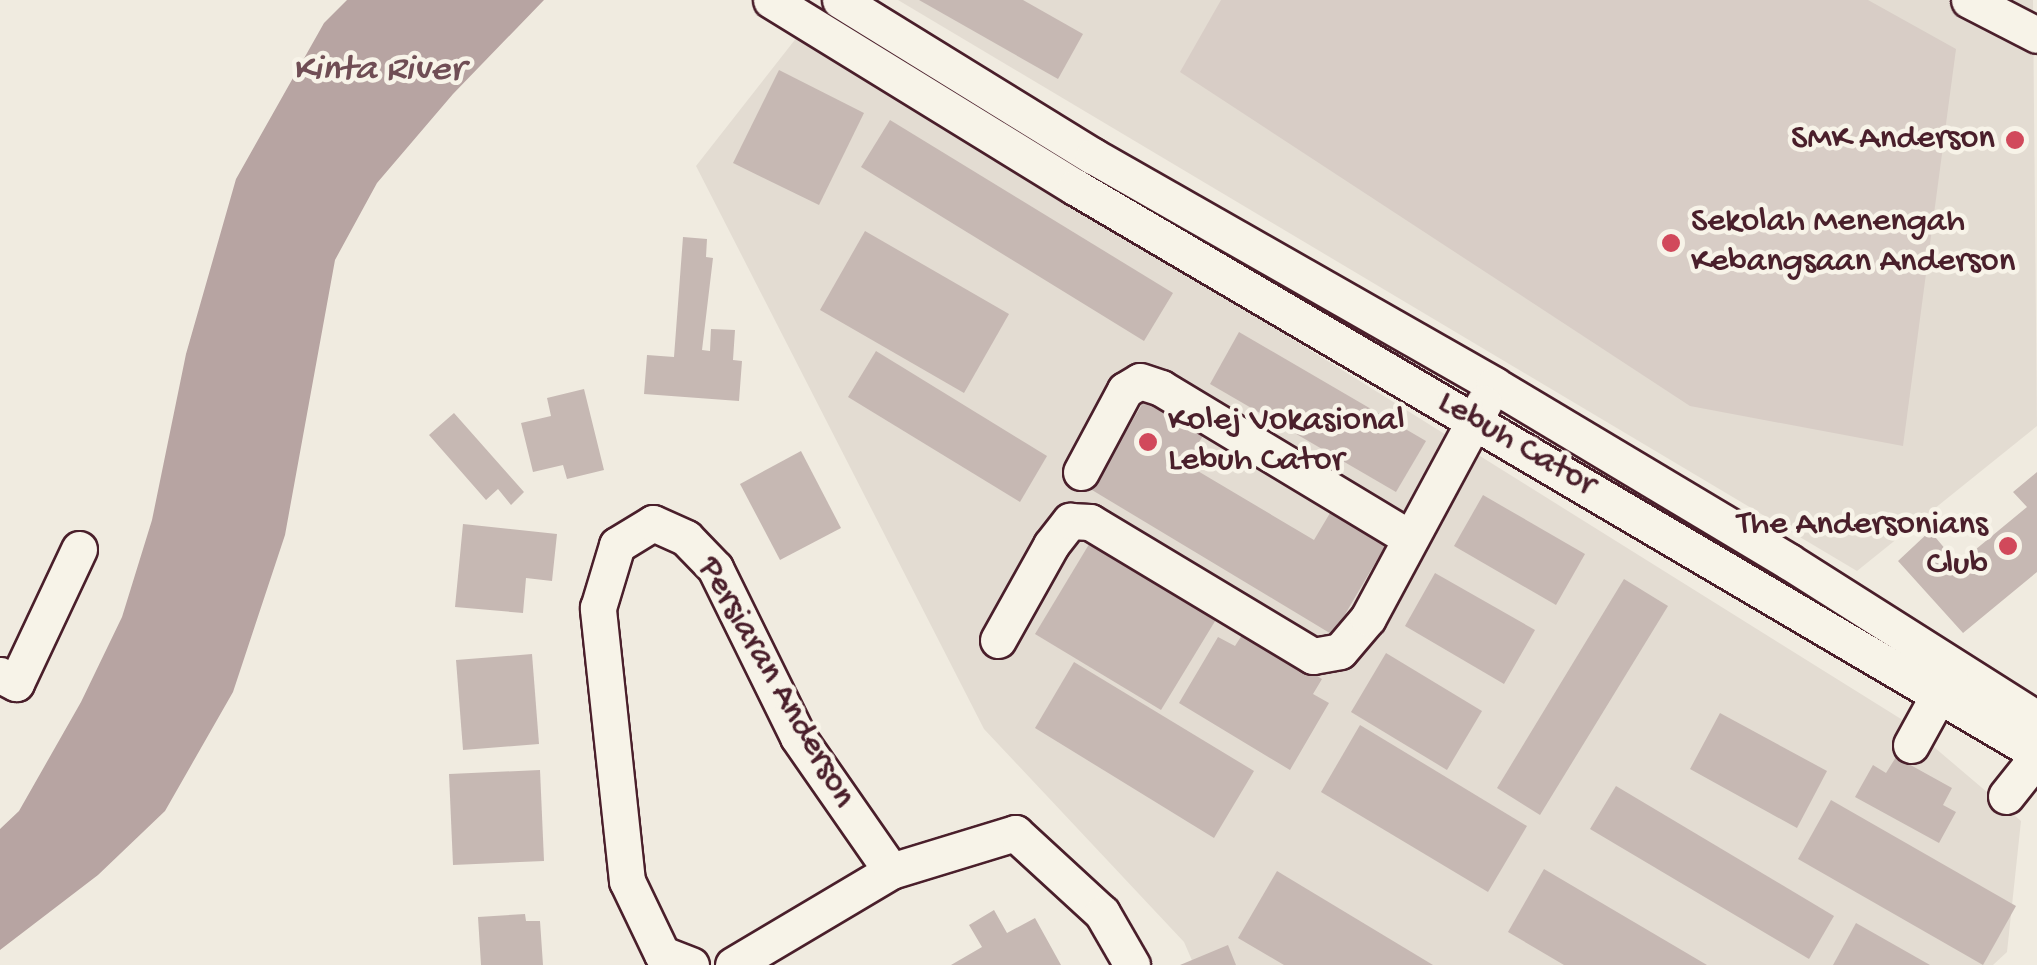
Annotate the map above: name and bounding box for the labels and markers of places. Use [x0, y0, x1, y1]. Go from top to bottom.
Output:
place label: SMK Anderson [1791, 119, 1995, 161]
marker: SMK Anderson [2004, 129, 2026, 151]
place label: Sekolah Menengah Kebangsaan Anderson [1691, 202, 2015, 284]
marker: Sekolah Menengah Kebangsaan Anderson [1660, 232, 1682, 254]
place label: Kolej Vokasional Lebuh Cator [1168, 401, 1405, 483]
marker: Kolej Vokasional Lebuh Cator [1137, 431, 1159, 453]
place label: The Andersonians Club [1737, 505, 1988, 587]
marker: The Andersonians Club [1997, 535, 2019, 557]

